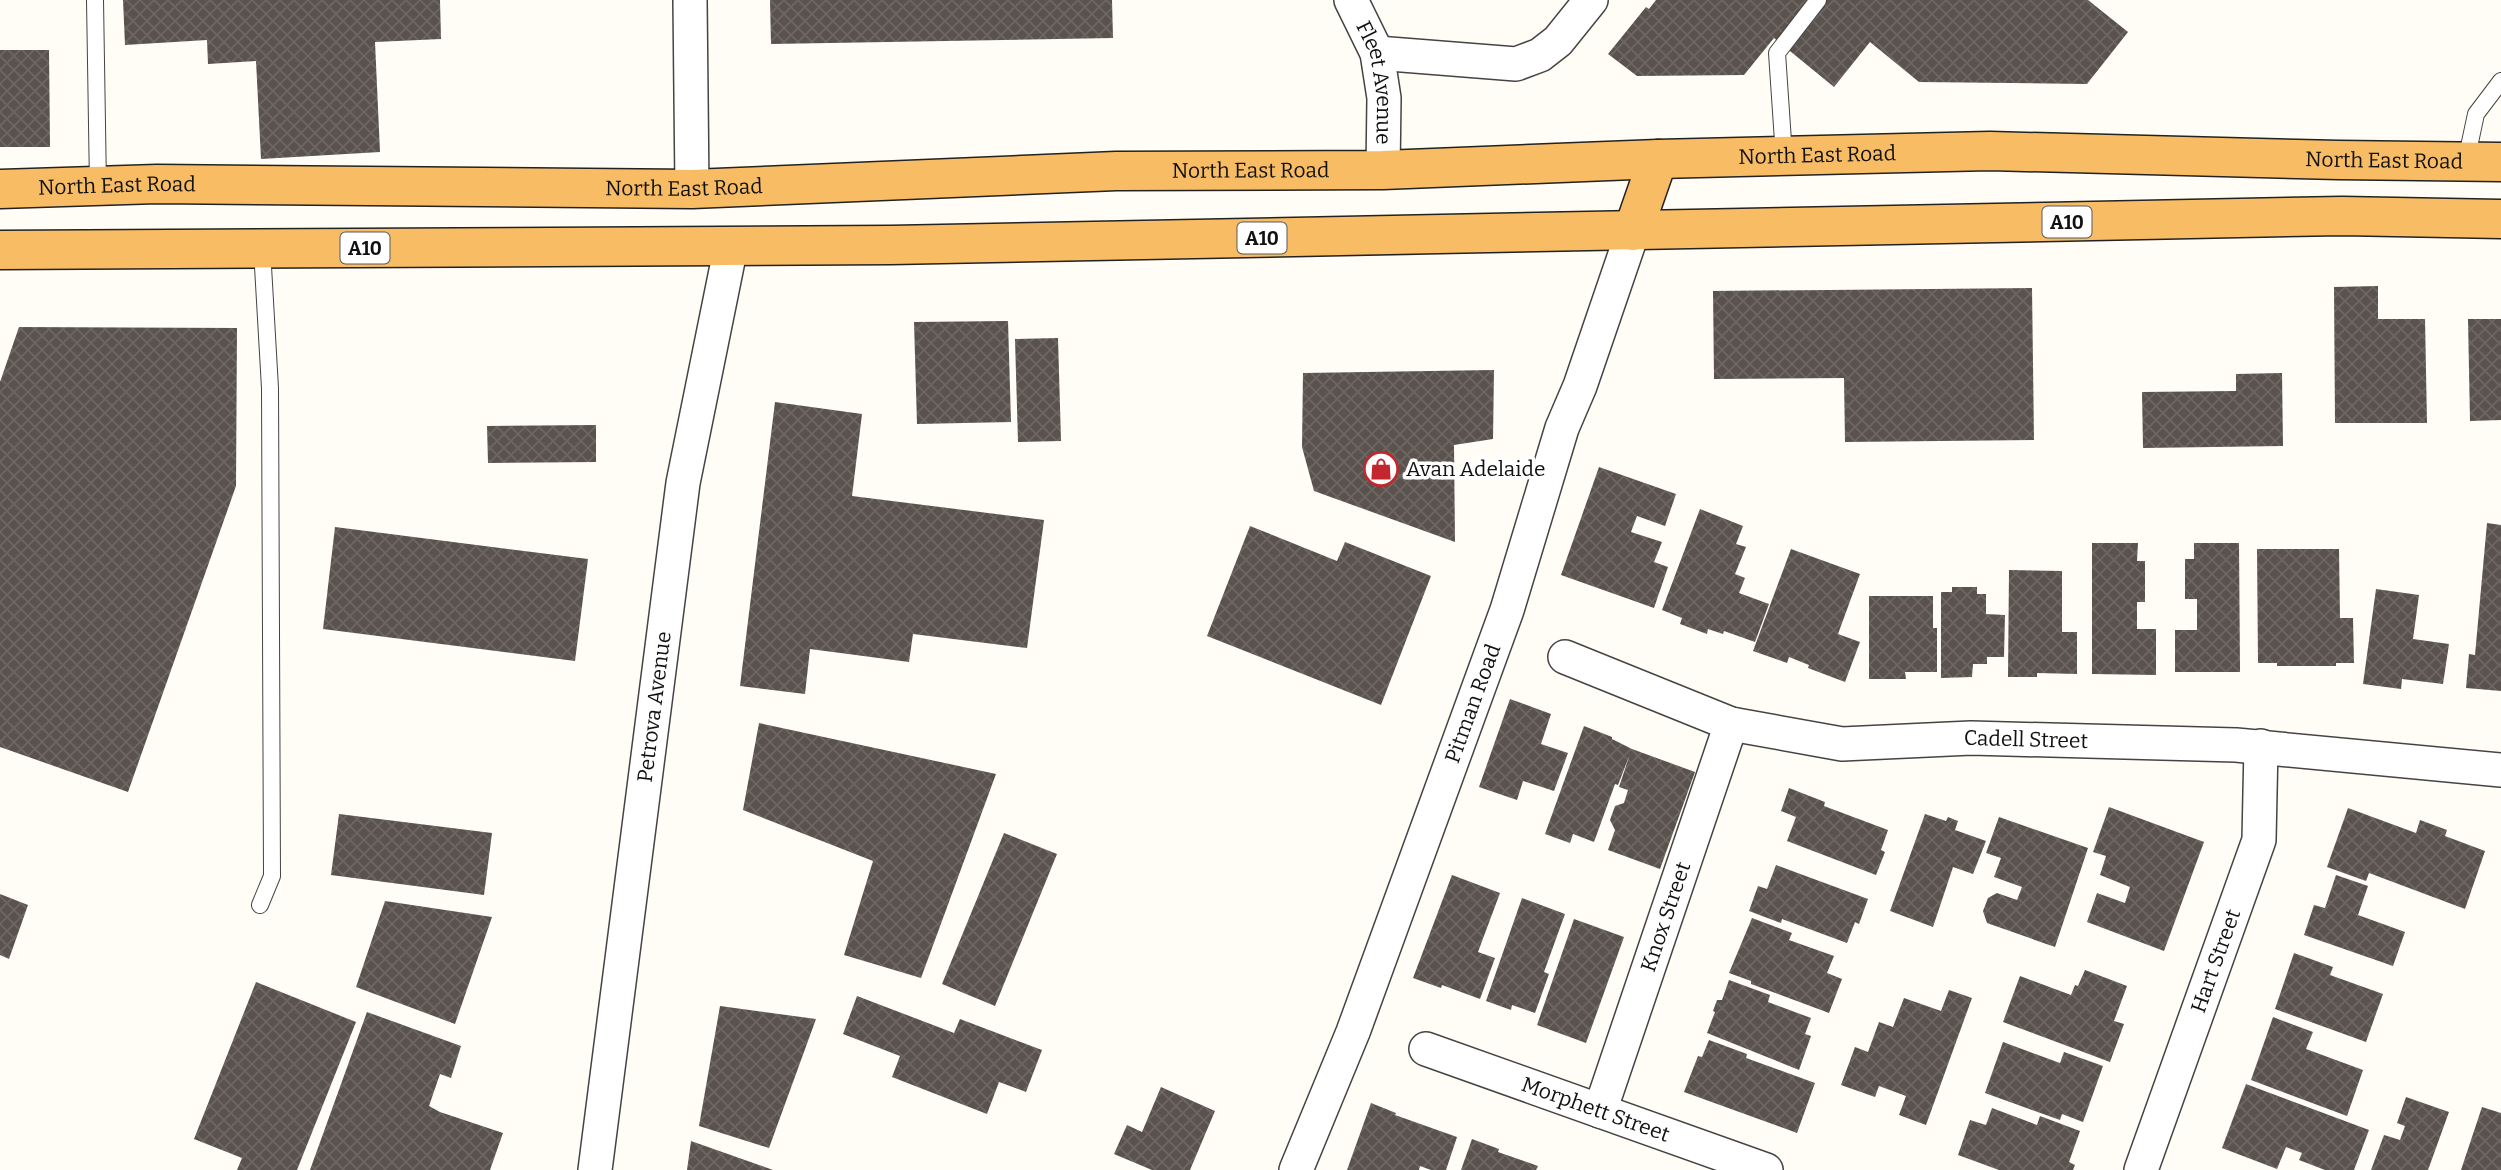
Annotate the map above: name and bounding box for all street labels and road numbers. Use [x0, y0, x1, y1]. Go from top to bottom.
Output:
street label: Fleet Avenue [1350, 17, 1397, 145]
street label: North East Road [1738, 140, 1896, 170]
street label: North East Road [2305, 146, 2463, 175]
street label: North East Road [1172, 157, 1329, 184]
street label: North East Road [38, 171, 196, 201]
street label: North East Road [605, 173, 763, 202]
road number: A10 [2042, 206, 2092, 238]
road number: A10 [1238, 222, 1286, 254]
road number: A10 [340, 232, 390, 264]
street label: Petrova Avenue [632, 630, 677, 784]
street label: Pitman Road [1439, 640, 1506, 766]
street label: Cadell Street [1963, 725, 2089, 754]
street label: Knox Street [1635, 858, 1697, 975]
street label: Hart Street [2185, 905, 2246, 1016]
street label: Morphett Street [1518, 1071, 1673, 1148]

